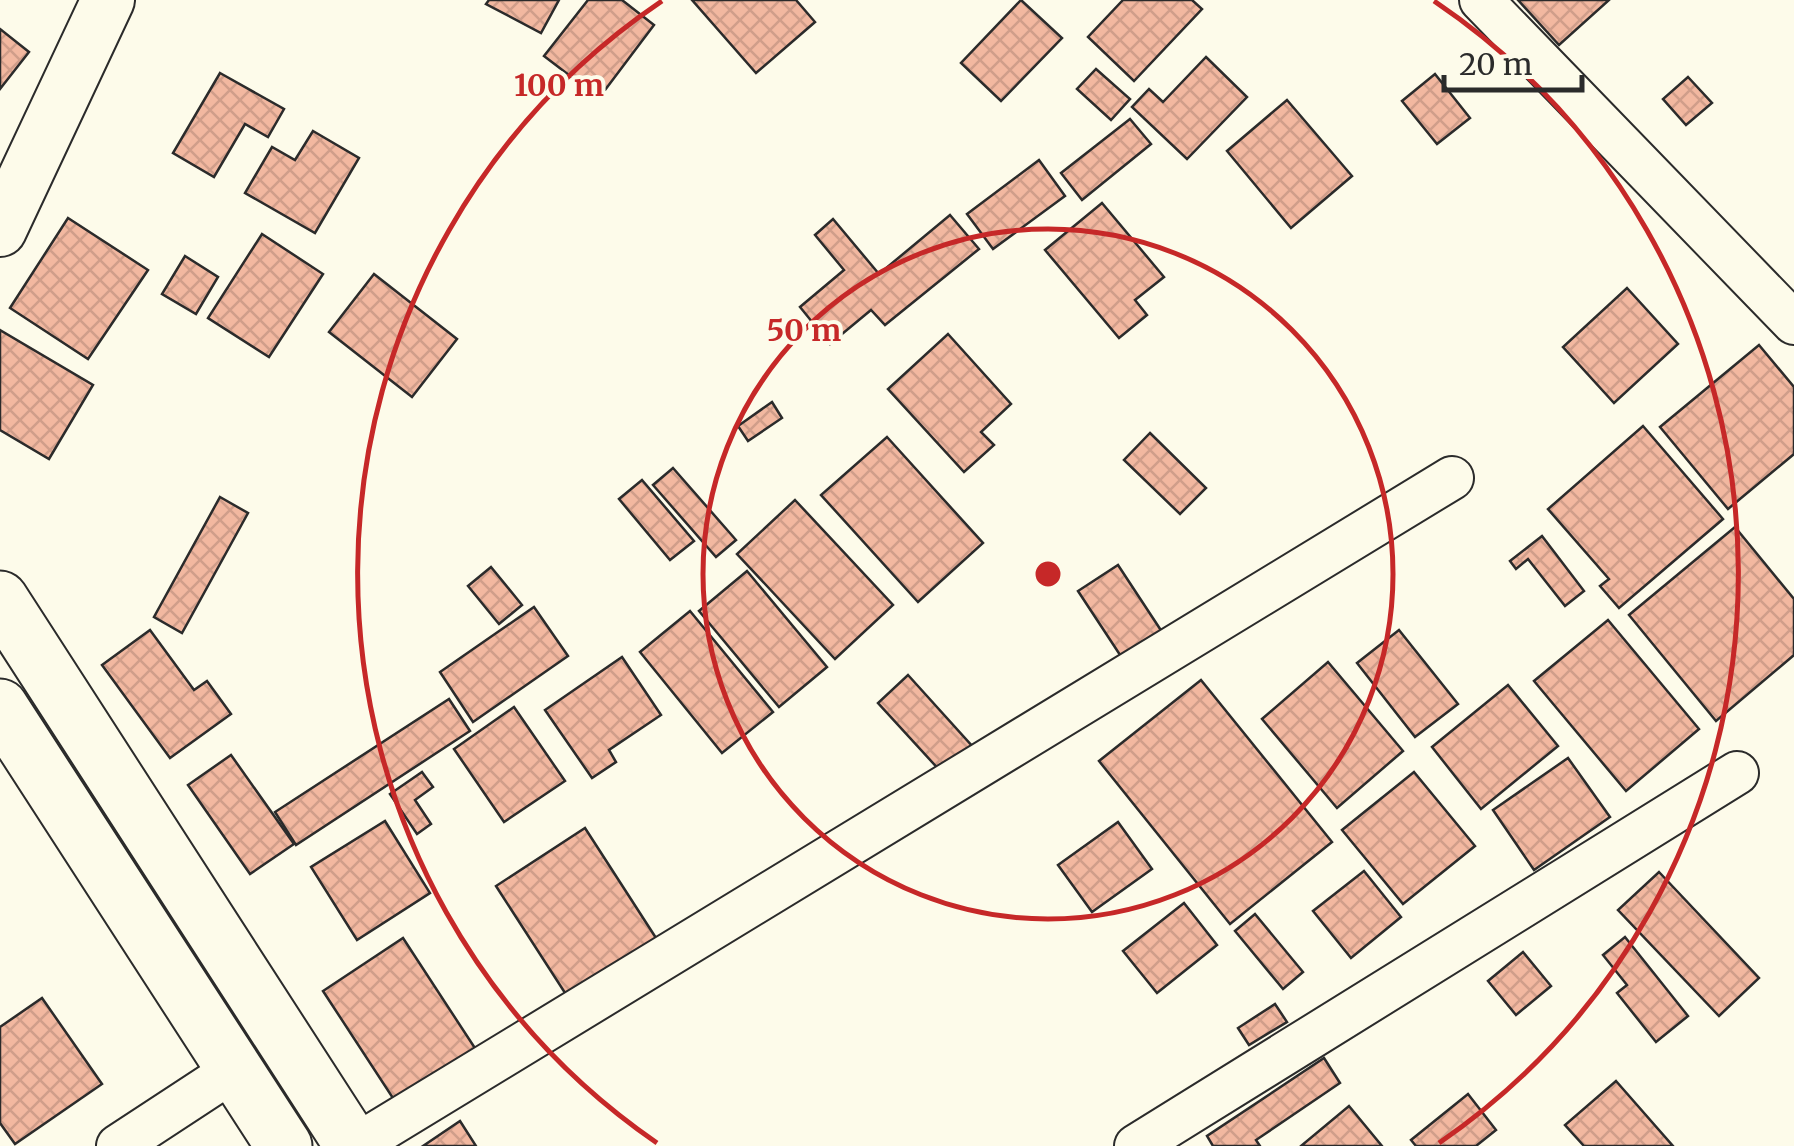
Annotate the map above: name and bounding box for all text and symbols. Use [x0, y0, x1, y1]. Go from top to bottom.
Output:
scale bar [1444, 30, 1582, 92]
text: 20 m [1459, 45, 1533, 83]
text: 100 m [514, 66, 604, 104]
text: 50 m [767, 311, 841, 349]
centre of rings [1030, 556, 1066, 592]

